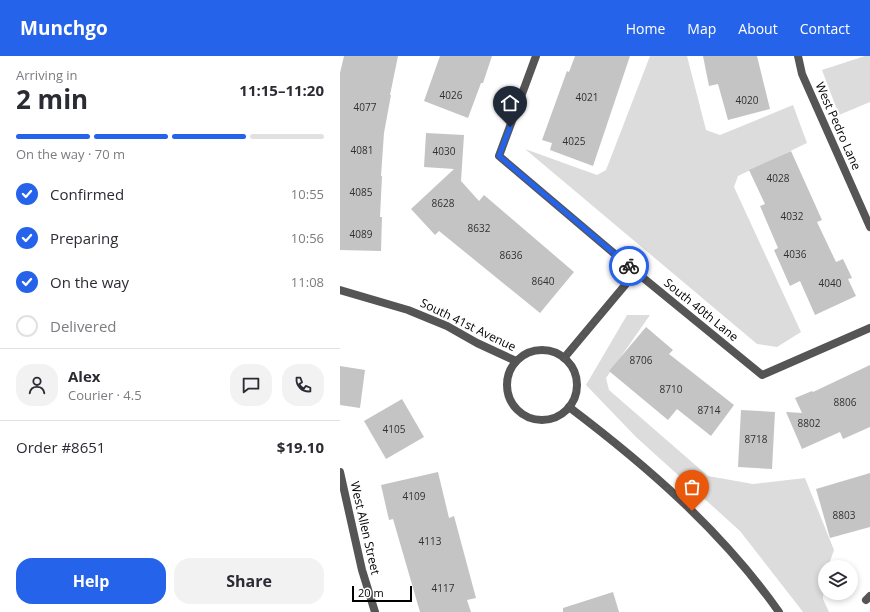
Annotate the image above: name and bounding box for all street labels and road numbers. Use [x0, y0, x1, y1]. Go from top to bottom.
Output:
street label: West Pedro Lane [811, 79, 866, 173]
street label: South 40th Lane [660, 274, 742, 345]
street label: South 41st Avenue [418, 294, 519, 355]
street label: West Allen Street [346, 480, 384, 576]

